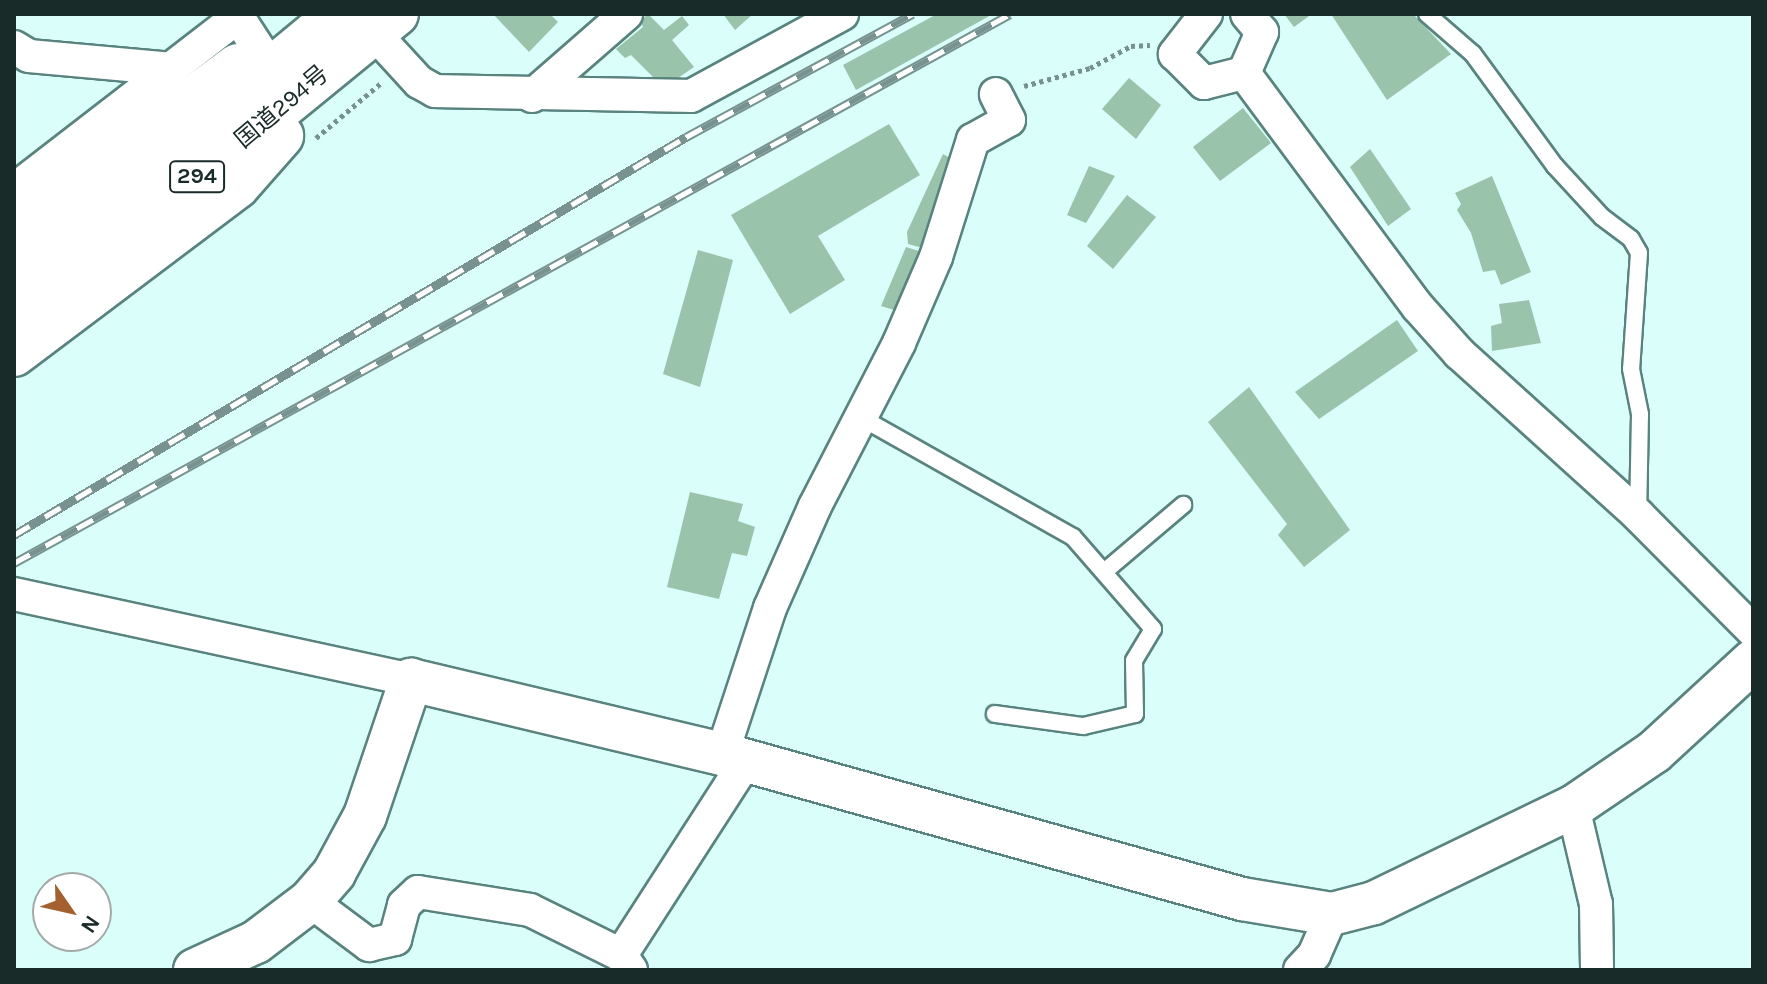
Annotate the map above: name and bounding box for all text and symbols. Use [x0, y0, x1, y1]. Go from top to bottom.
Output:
street label: 国道294号 [229, 60, 335, 154]
road number: 294 [169, 159, 225, 195]
north arrow [32, 872, 112, 952]
text: N [75, 910, 105, 938]

